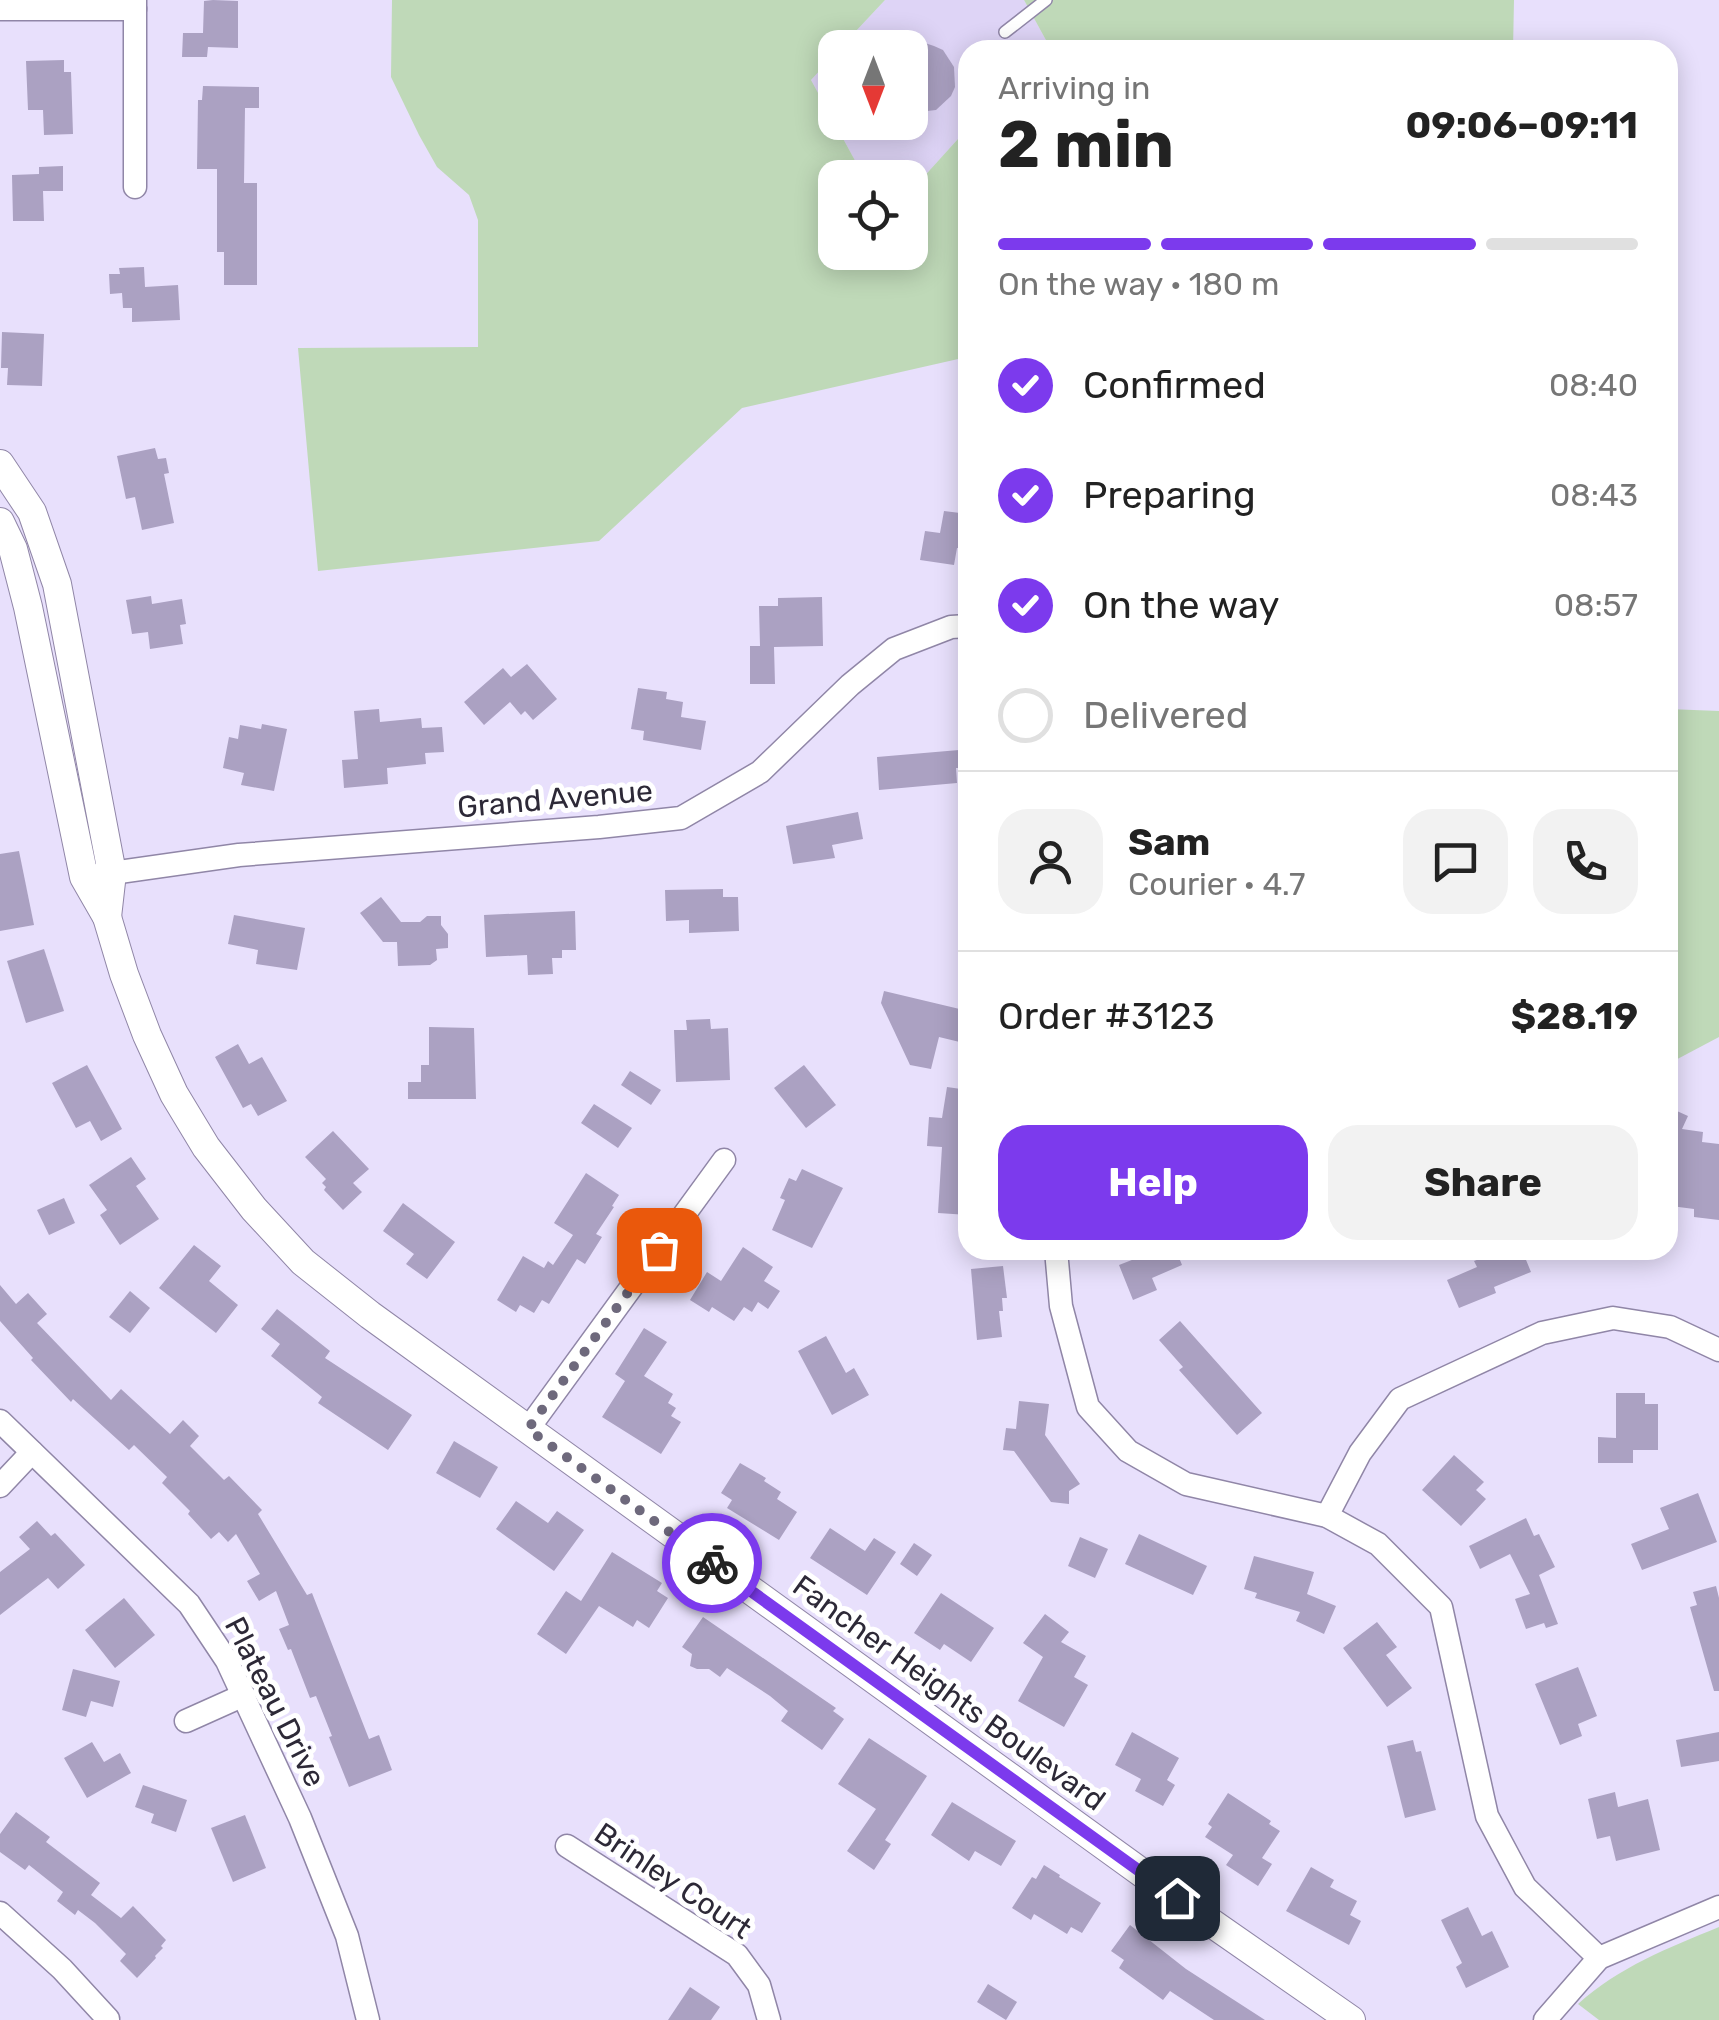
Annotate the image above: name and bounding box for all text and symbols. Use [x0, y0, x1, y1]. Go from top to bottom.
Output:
north arrow [818, 30, 928, 140]
map controls [818, 30, 928, 270]
text: Arriving in [998, 69, 1150, 107]
text: 09:06–09:11 [1406, 102, 1638, 148]
text: 2 min [998, 106, 1174, 183]
button: locate [818, 160, 928, 270]
text: On the way · 180 m [998, 265, 1279, 303]
icon: check [998, 358, 1053, 413]
text: Confirmed [1083, 362, 1266, 408]
text: 08:40 [1549, 366, 1638, 404]
icon: check [998, 468, 1053, 523]
text: Preparing [1083, 472, 1256, 518]
text: 08:43 [1550, 476, 1638, 514]
icon: check [998, 578, 1053, 633]
text: On the way [1083, 582, 1279, 628]
text: 08:57 [1554, 586, 1638, 624]
text: Delivered [1083, 692, 1248, 738]
street label: Grand Avenue [456, 773, 654, 825]
button: person [998, 809, 1103, 914]
button: chat [1403, 809, 1508, 914]
button: phone [1533, 809, 1638, 914]
text: Sam [1128, 819, 1210, 865]
text: Courier · 4.7 [1128, 865, 1305, 903]
text: Order #3123 [998, 993, 1215, 1039]
text: $28.19 [1511, 993, 1638, 1039]
button: Help [998, 1125, 1308, 1240]
button: Share [1328, 1125, 1638, 1240]
pin [617, 1208, 702, 1293]
icon: bag [632, 1223, 687, 1278]
courier [662, 1513, 762, 1613]
icon: bike [685, 1536, 740, 1591]
street label: Fancher Heights Boulevard [786, 1568, 1112, 1818]
street label: Plateau Drive [217, 1611, 333, 1793]
street label: Brinley Court [588, 1815, 759, 1947]
pin [1135, 1856, 1220, 1941]
icon: home [1150, 1871, 1205, 1926]

